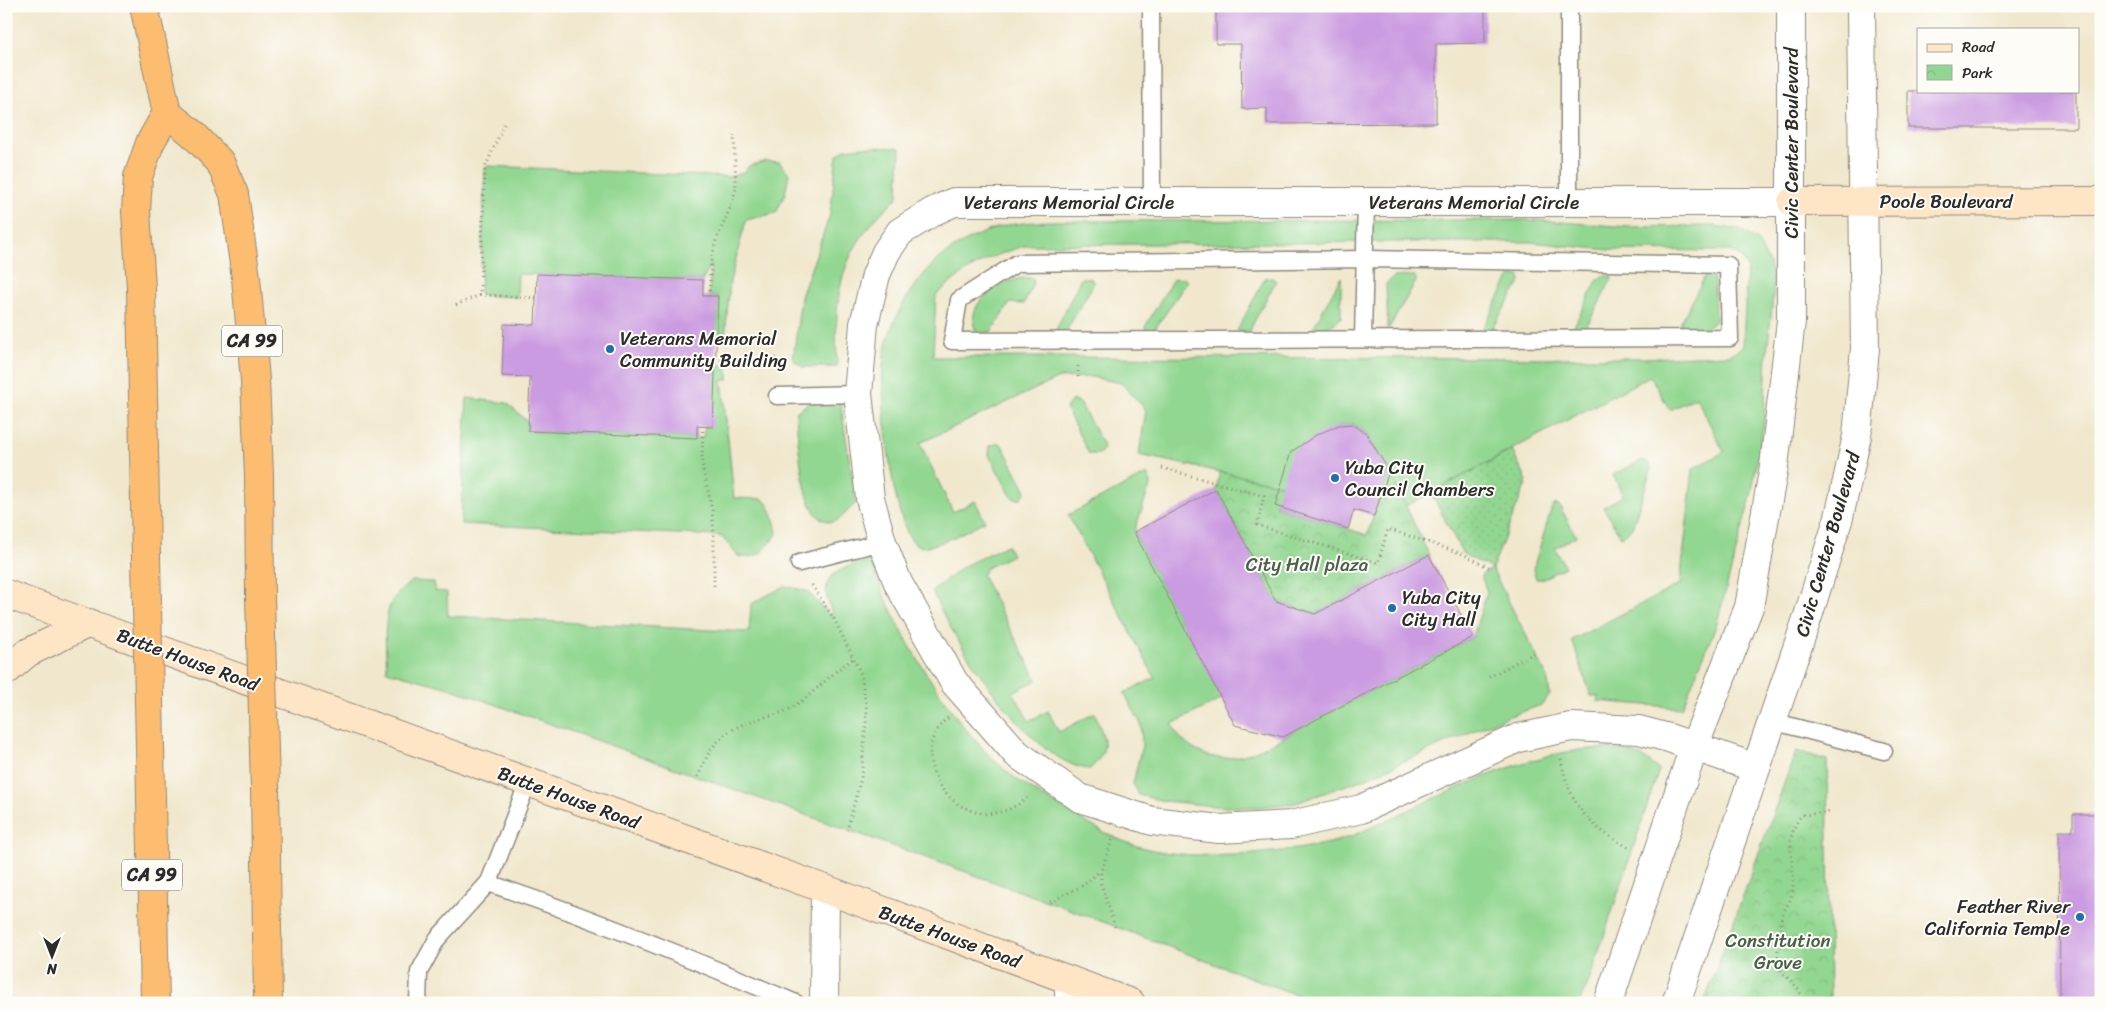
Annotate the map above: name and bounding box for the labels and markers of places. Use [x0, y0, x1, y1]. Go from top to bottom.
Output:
place label: Veterans Memorial Community Building [620, 322, 787, 377]
marker: Veterans Memorial Community Building [604, 343, 616, 355]
place label: Yuba City Council Chambers [1345, 451, 1495, 506]
marker: Yuba City Council Chambers [1329, 472, 1341, 484]
place label: Yuba City City Hall [1402, 581, 1481, 636]
marker: Yuba City City Hall [1386, 602, 1398, 614]
place label: Feather River California Temple [1925, 890, 2071, 945]
marker: Feather River California Temple [2074, 911, 2086, 923]

